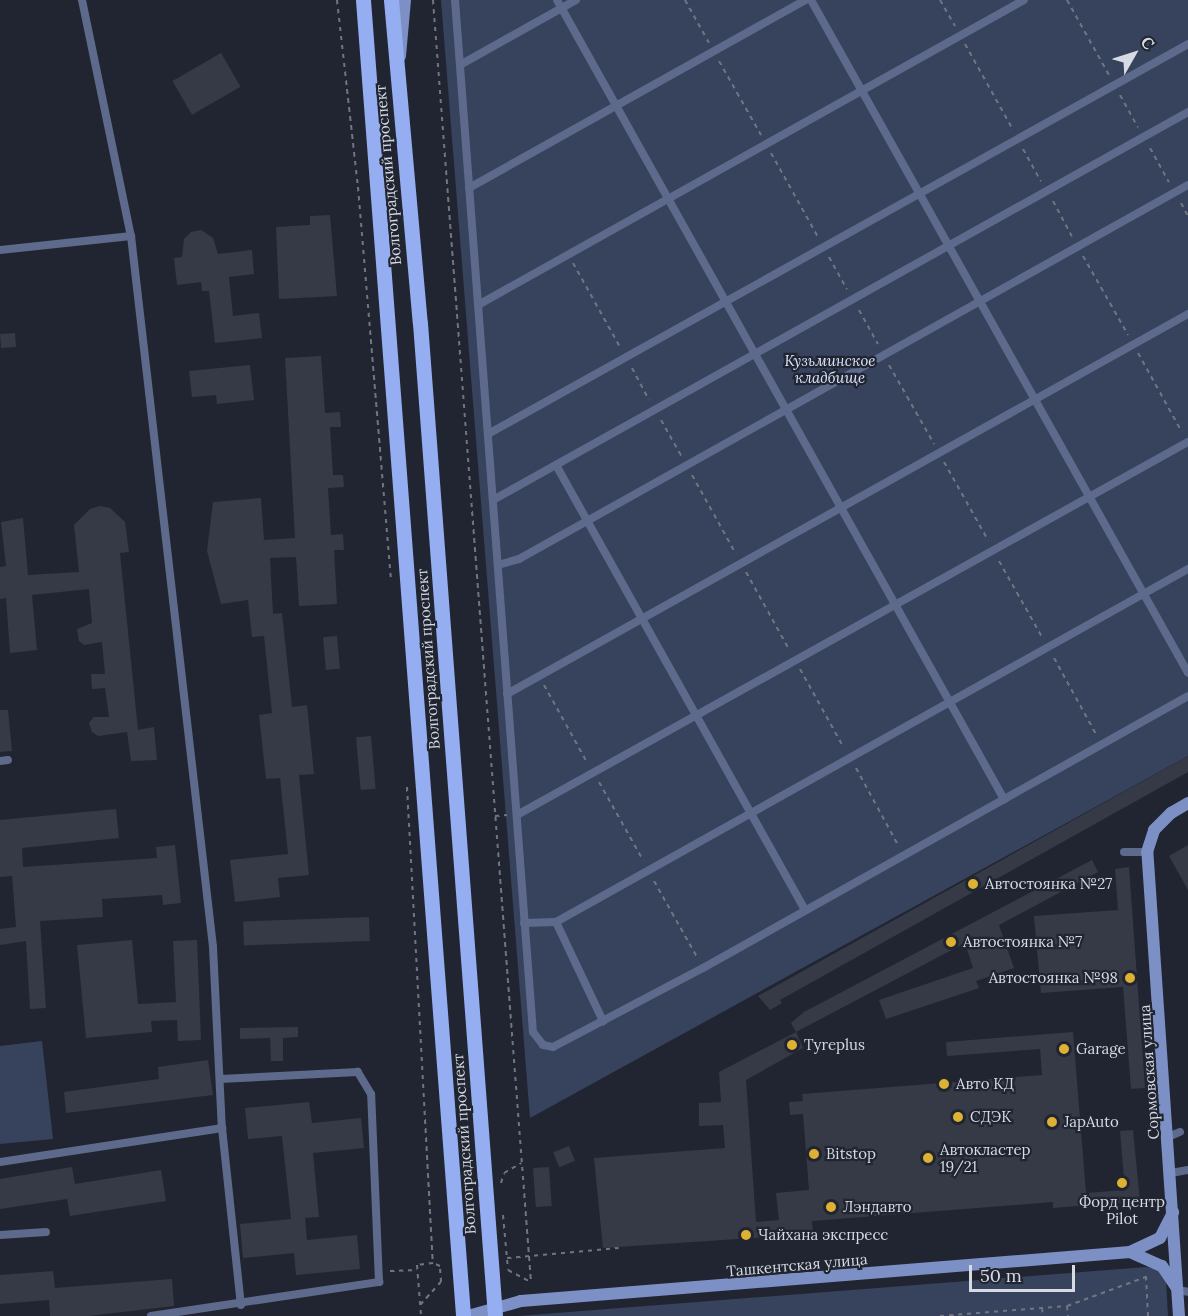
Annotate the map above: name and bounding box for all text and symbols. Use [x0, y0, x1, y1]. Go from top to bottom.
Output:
north arrow [1104, 24, 1164, 84]
text: С [1137, 32, 1159, 53]
street label: Волгоградский проспект [371, 84, 405, 266]
park label: Кузьминское кладбище [785, 351, 875, 386]
street label: Волгоградский проспект [413, 568, 443, 750]
place label: Автостоянка №27 [985, 875, 1112, 893]
marker: Автостоянка №27 [966, 877, 980, 891]
place label: Автостоянка №7 [963, 933, 1082, 951]
marker: Автостоянка №7 [944, 935, 958, 949]
place label: Автостоянка №98 [989, 969, 1118, 987]
marker: Автостоянка №98 [1123, 971, 1137, 985]
street label: Сормовская улица [1135, 1004, 1163, 1140]
place label: Tyreplus [804, 1036, 865, 1054]
marker: Tyreplus [785, 1038, 799, 1052]
place label: Garage [1076, 1040, 1126, 1058]
marker: Garage [1057, 1042, 1071, 1056]
street label: Волгоградский проспект [449, 1053, 479, 1235]
place label: Авто КД [956, 1075, 1014, 1093]
marker: Авто КД [937, 1077, 951, 1091]
place label: СДЭК [970, 1108, 1011, 1126]
marker: СДЭК [951, 1110, 965, 1124]
place label: JapAuto [1064, 1113, 1119, 1131]
marker: JapAuto [1045, 1115, 1059, 1129]
place label: Автокластер 19/21 [940, 1140, 1031, 1175]
place label: Bitstop [826, 1145, 876, 1163]
marker: Bitstop [807, 1147, 821, 1161]
marker: Автокластер 19/21 [921, 1151, 935, 1165]
marker: Форд центр Pilot [1115, 1176, 1129, 1190]
place label: Форд центр Pilot [1079, 1192, 1165, 1227]
place label: Лэндавто [843, 1198, 911, 1216]
marker: Лэндавто [824, 1200, 838, 1214]
place label: Чайхана экспресс [758, 1226, 888, 1244]
marker: Чайхана экспресс [739, 1228, 753, 1242]
street label: Ташкентская улица [726, 1250, 868, 1280]
scale bar [972, 1253, 1078, 1291]
text: 50 m [980, 1264, 1022, 1287]

